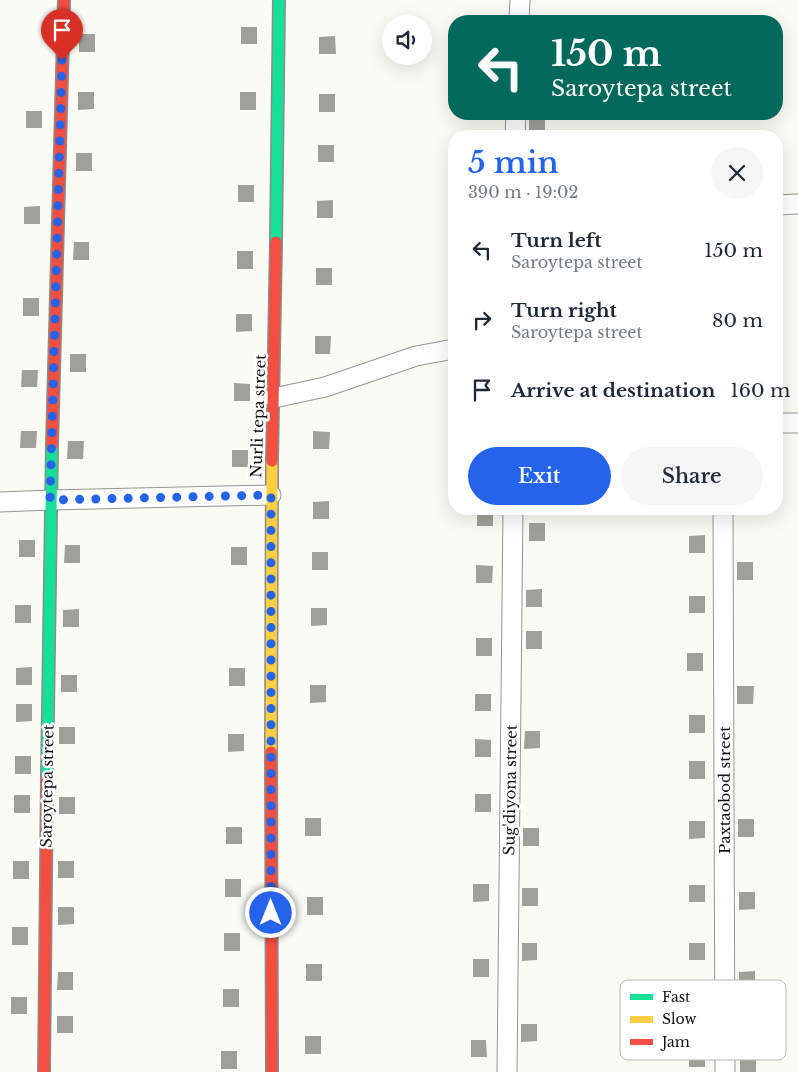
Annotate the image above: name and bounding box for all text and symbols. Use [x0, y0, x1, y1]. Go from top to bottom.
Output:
pin [41, 9, 83, 60]
map controls [382, 15, 432, 65]
button: sound [382, 15, 432, 65]
icon: arrive [48, 16, 76, 44]
text: 150 m [551, 32, 662, 75]
icon: left [468, 35, 533, 100]
text: Saroytepa street [551, 75, 732, 102]
text: 5 min [468, 144, 559, 181]
button: close [711, 147, 763, 199]
text: 390 m · 19:02 [468, 182, 578, 202]
text: Turn left [511, 229, 602, 252]
icon: left [468, 236, 496, 264]
text: 150 m [704, 239, 763, 262]
text: Saroytepa street [511, 252, 643, 272]
text: Turn right [511, 299, 617, 322]
icon: right [468, 306, 496, 334]
text: 80 m [712, 309, 763, 332]
text: Saroytepa street [511, 322, 643, 342]
street label: Nurli tepa street [246, 353, 270, 478]
icon: arrive [468, 376, 496, 404]
text: Arrive at destination [511, 379, 715, 402]
text: 160 m [730, 379, 790, 402]
button: Exit [468, 447, 611, 505]
button: Share [621, 447, 763, 505]
street label: Saroytepa street [36, 724, 58, 848]
street label: Sug'diyona street [499, 724, 521, 856]
street label: Paxtaobod street [715, 726, 734, 854]
position arrow [244, 886, 296, 938]
legend [620, 980, 786, 1060]
text: Fast [662, 988, 691, 1006]
text: Slow [662, 1010, 696, 1028]
text: Jam [660, 1033, 690, 1051]

